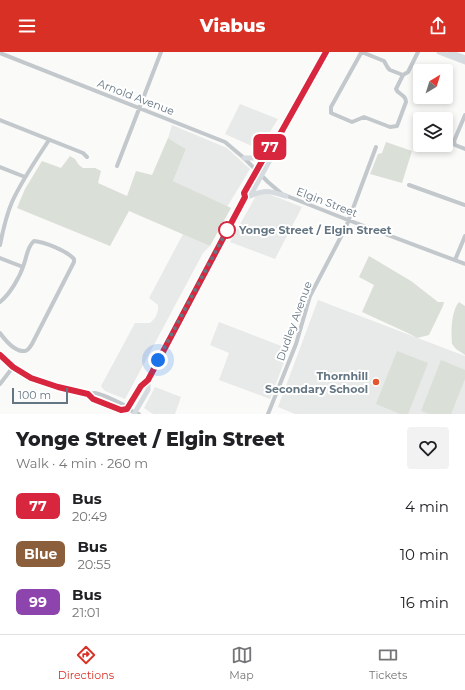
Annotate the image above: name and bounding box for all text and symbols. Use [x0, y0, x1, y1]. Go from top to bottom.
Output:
icon: menu [16, 15, 38, 37]
text: Viabus [200, 15, 265, 37]
icon: share [427, 15, 449, 37]
north arrow [413, 64, 453, 104]
map controls [413, 64, 453, 152]
street label: Arnold Avenue [96, 76, 177, 118]
button: layers [413, 112, 453, 152]
line badge: 77 [252, 134, 288, 160]
text: 77 [261, 138, 279, 156]
street label: Elgin Street [294, 184, 360, 220]
marker: Yonge Street / Elgin Street [218, 221, 236, 239]
place label: Yonge Street / Elgin Street [238, 223, 392, 237]
street label: Dudley Avenue [273, 279, 315, 363]
your location [148, 350, 168, 370]
place label: Thornhill Secondary School [265, 369, 368, 396]
marker: Thornhill Secondary School [371, 377, 381, 387]
scale bar [12, 386, 68, 405]
text: 100 m [18, 388, 51, 402]
button: heart [407, 427, 449, 469]
text: Yonge Street / Elgin Street [16, 428, 285, 451]
text: Walk · 4 min · 260 m [16, 455, 148, 471]
text: Bus [72, 489, 102, 508]
text: 77 [29, 497, 47, 515]
text: 4 min [405, 497, 449, 516]
text: 20:49 [72, 508, 107, 524]
text: Bus [77, 537, 107, 556]
text: Blue [24, 545, 57, 563]
text: 10 min [400, 545, 449, 564]
text: 20:55 [77, 556, 111, 572]
text: Bus [72, 585, 102, 604]
text: 99 [29, 593, 47, 611]
text: 16 min [400, 593, 449, 612]
text: 21:01 [72, 604, 100, 620]
tab: Directions [58, 644, 114, 682]
tab: Map [229, 644, 254, 682]
tab: Tickets [369, 644, 407, 682]

